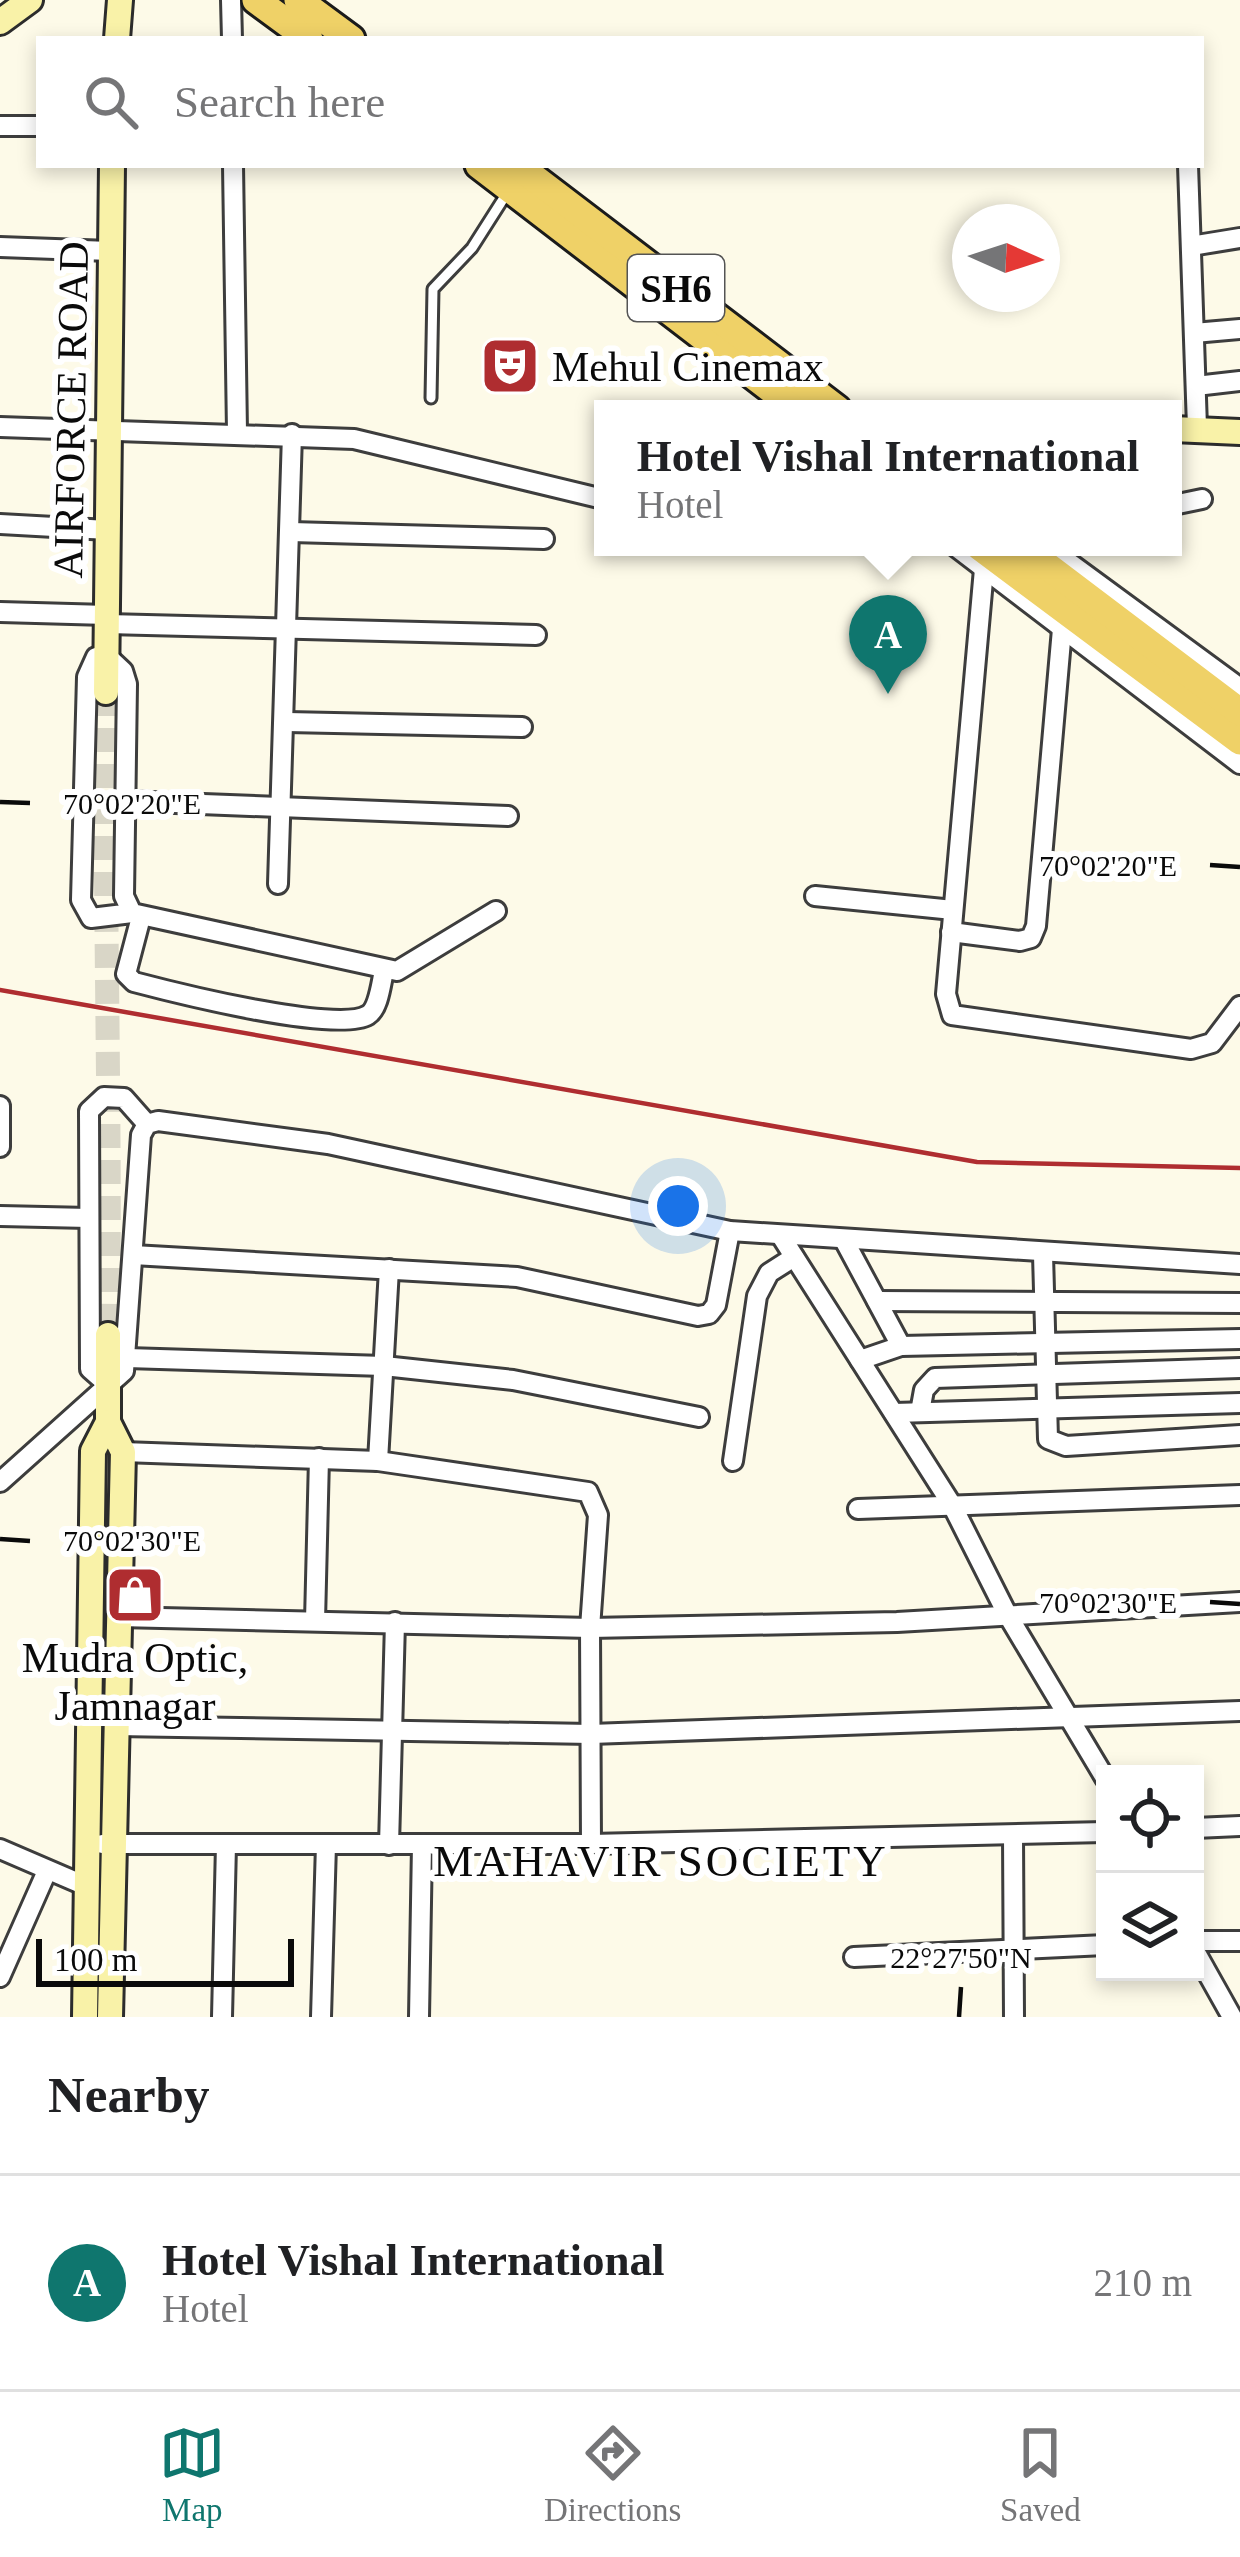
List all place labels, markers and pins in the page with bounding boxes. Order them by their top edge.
theatre icon: Mehul Cinemax [479,335,541,397]
place label: Mehul Cinemax [552,344,824,390]
pin: A [849,595,927,694]
shop icon: Mudra Optic, Jamnagar [104,1564,166,1626]
place label: Mudra Optic, Jamnagar [22,1635,248,1729]

